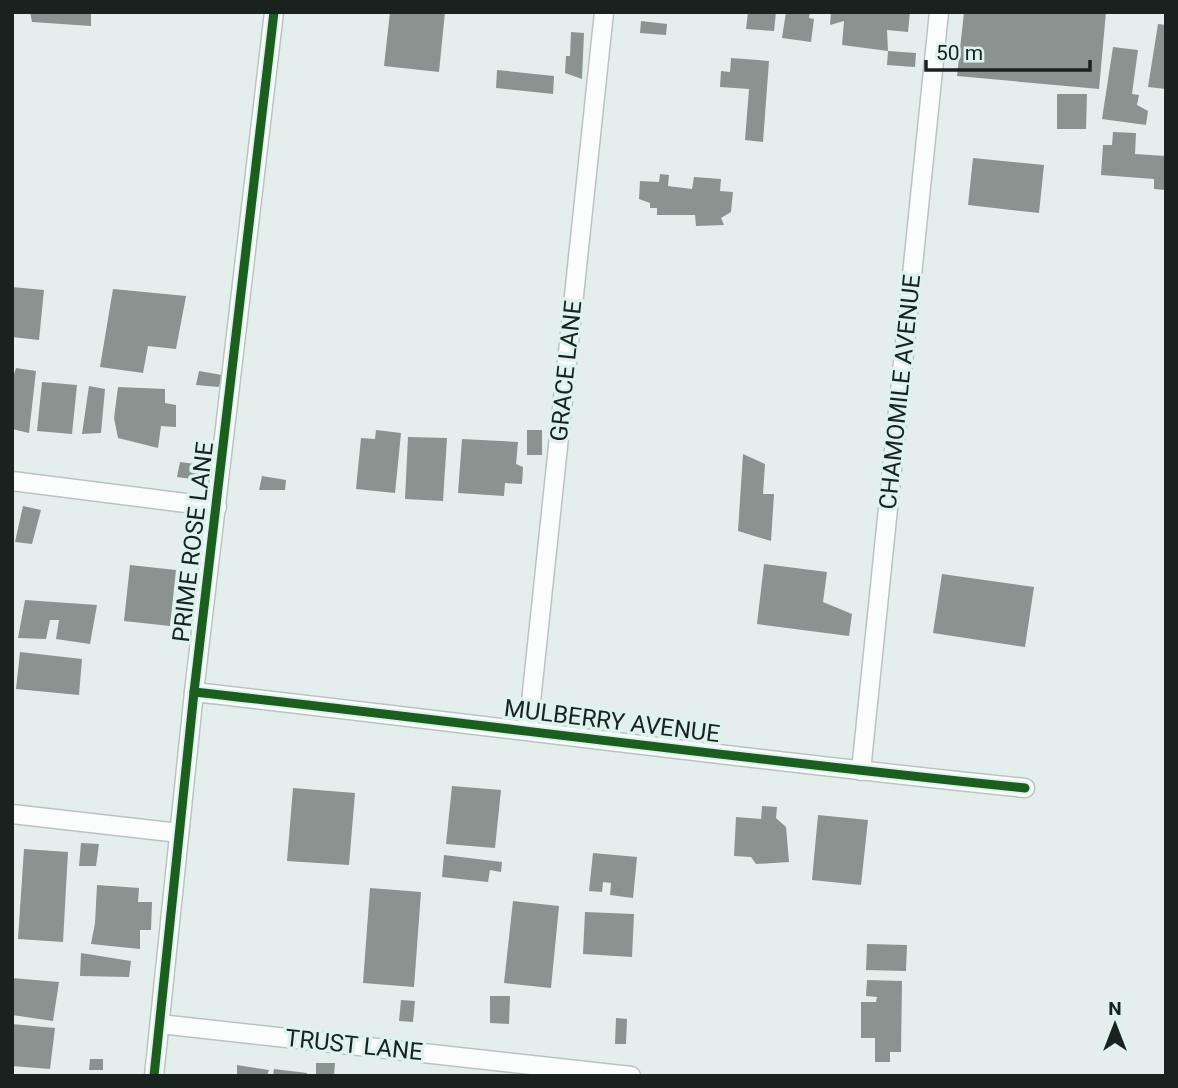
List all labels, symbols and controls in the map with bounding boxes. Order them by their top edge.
scale bar [926,28,1090,72]
text: 50 m [936,41,983,65]
street label: CHAMOMILE AVENUE [874,273,926,511]
street label: GRACE LANE [545,299,587,443]
street label: PRIME ROSE LANE [167,440,219,644]
street label: MULBERRY AVENUE [502,694,722,748]
north arrow [1080,990,1150,1060]
text: N [1108,997,1122,1020]
street label: TRUST LANE [284,1024,424,1066]

